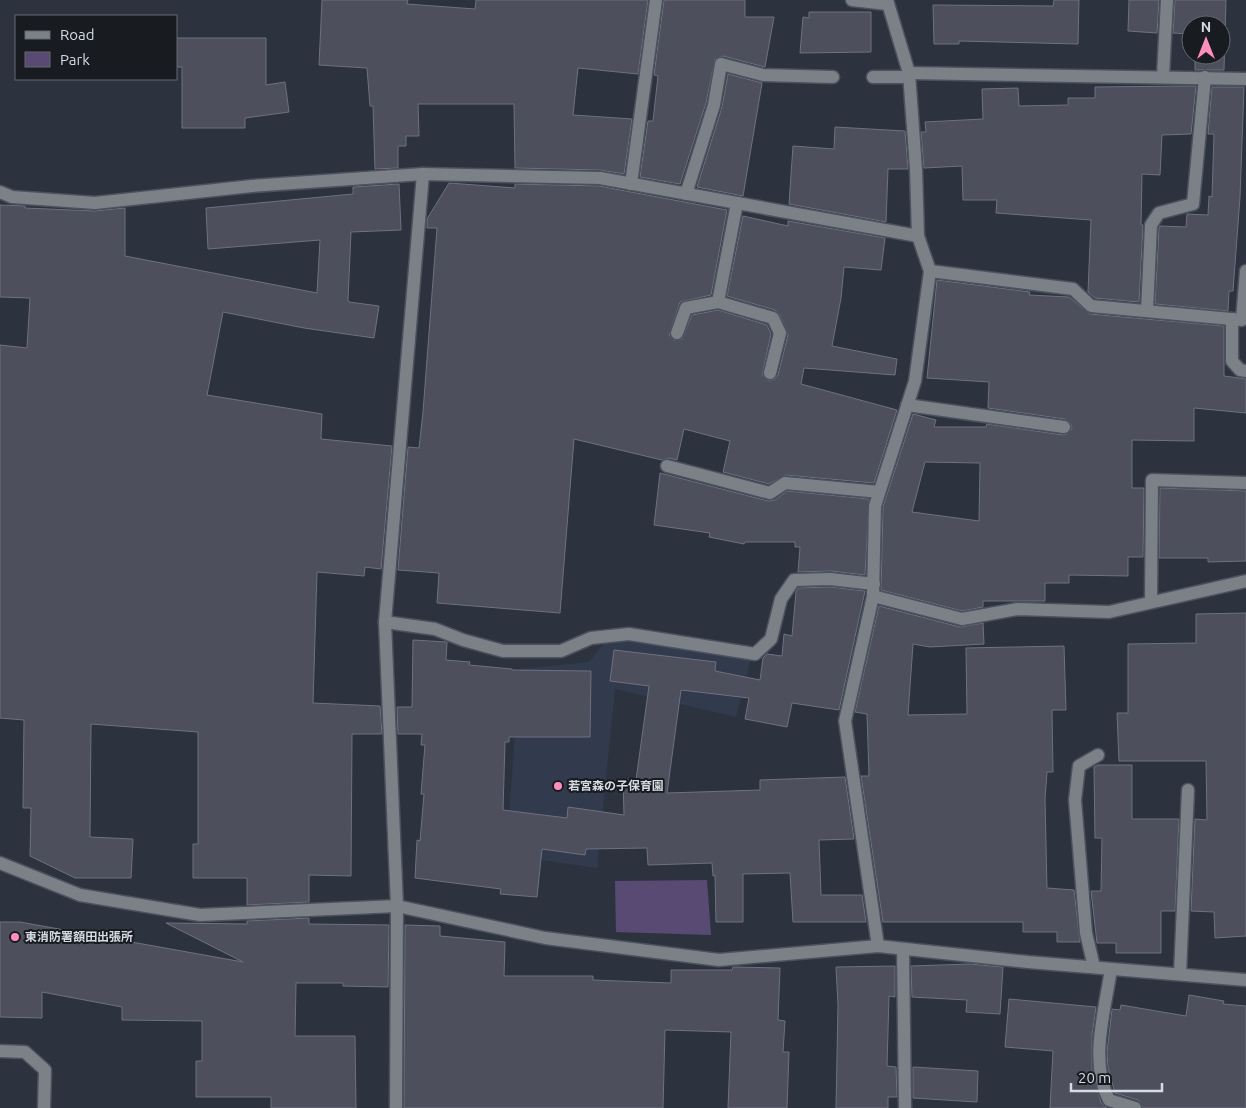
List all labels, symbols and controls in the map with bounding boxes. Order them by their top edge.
legend [15,15,178,80]
north arrow [1181,15,1231,65]
text: N [1201,19,1211,35]
text: Road [60,26,95,43]
text: Park [60,51,90,68]
place label: 若宮森の子保育園 [568,779,664,792]
marker: 若宮森の子保育園 [552,780,564,792]
place label: 東消防署額田出張所 [25,930,133,943]
marker: 東消防署額田出張所 [9,931,21,943]
scale bar [1071,1060,1162,1092]
text: 20 m [1078,1069,1111,1086]

